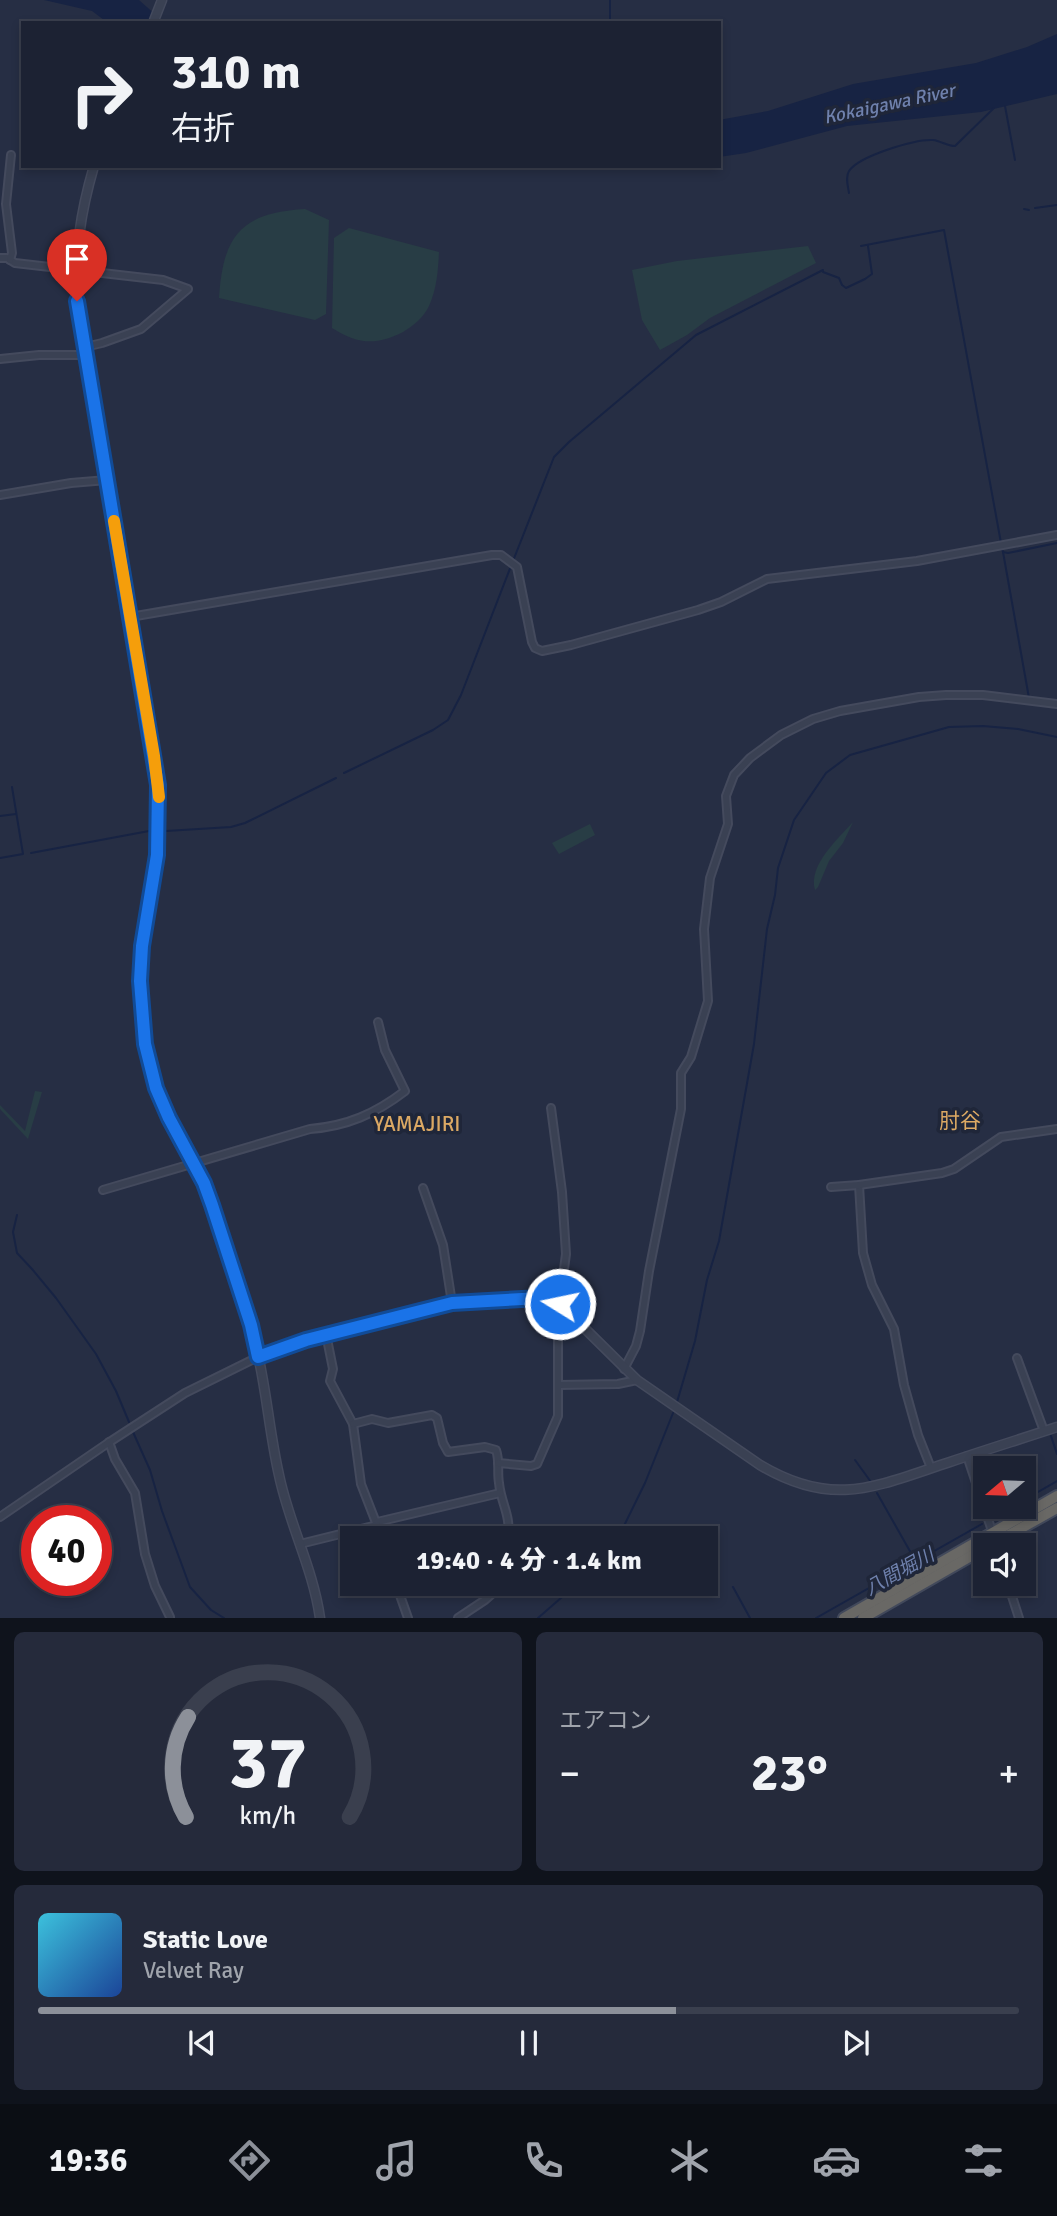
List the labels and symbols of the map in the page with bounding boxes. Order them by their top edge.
water label: Kokaigawa River [822,78,960,130]
pin [47,229,107,301]
district label: 肘谷 [939,1108,981,1134]
district label: YAMAJIRI [374,1111,460,1137]
position arrow [523,1267,597,1341]
north arrow [973,1456,1036,1519]
speed limit sign: 40 [21,1505,112,1596]
water label: 八間堀川 [860,1542,940,1601]

